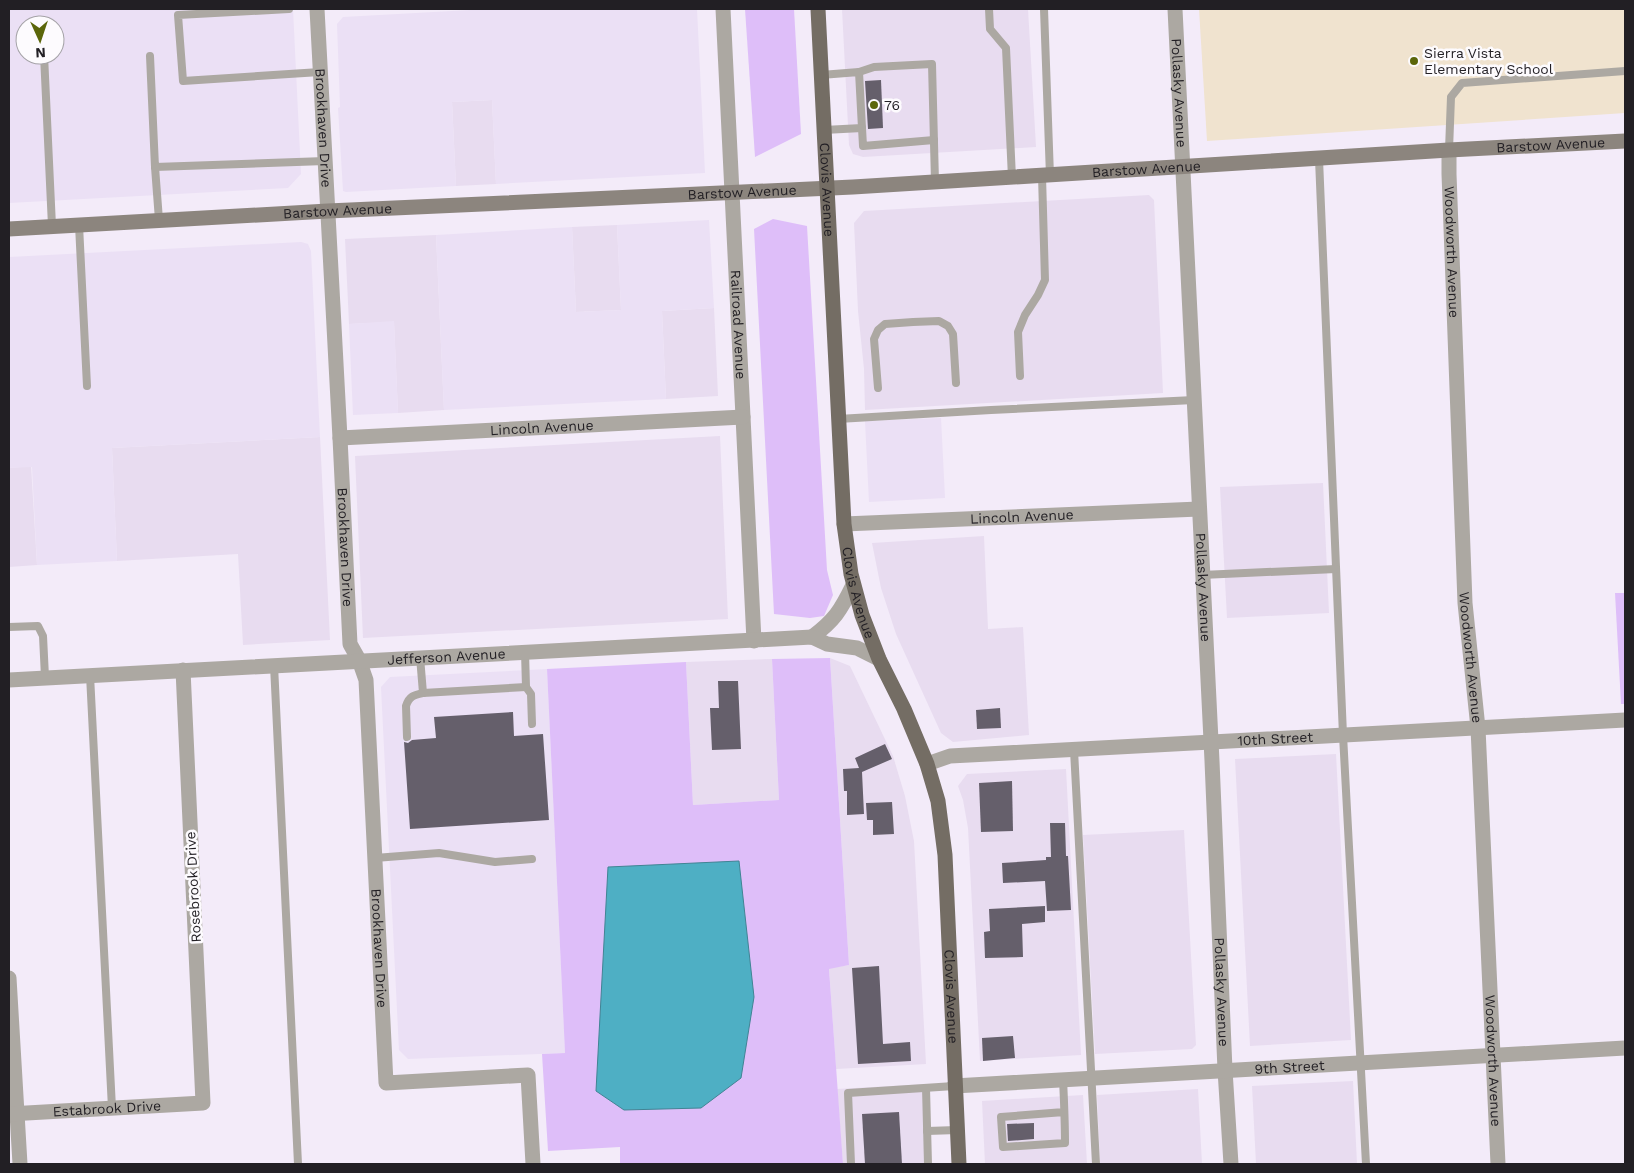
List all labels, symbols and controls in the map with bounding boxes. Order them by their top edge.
north arrow [15,15,65,65]
street label: Pollasky Avenue [1168,38,1190,148]
text: N [35,45,46,61]
place label: Sierra Vista Elementary School [1424,45,1554,77]
marker: Sierra Vista Elementary School [1408,55,1420,67]
street label: Brookhaven Drive [312,68,335,188]
place label: 76 [884,97,900,113]
marker: 76 [868,99,880,111]
street label: Barstow Avenue [1496,134,1606,156]
street label: Clovis Avenue [817,142,837,237]
street label: Barstow Avenue [1091,157,1201,180]
street label: Barstow Avenue [687,182,797,203]
street label: Woodworth Avenue [1441,186,1462,318]
street label: Barstow Avenue [283,200,392,222]
street label: Railroad Avenue [728,269,749,380]
street label: Lincoln Avenue [490,417,594,438]
street label: Brookhaven Drive [334,487,356,607]
street label: Lincoln Avenue [970,506,1074,527]
street label: Pollasky Avenue [1193,532,1214,642]
street label: Clovis Avenue [839,546,878,641]
street label: Woodworth Avenue [1457,591,1485,724]
street label: Jefferson Avenue [387,645,506,668]
street label: 10th Street [1237,729,1314,749]
street label: Rosebrook Drive [182,831,204,943]
street label: Brookhaven Drive [368,888,390,1008]
street label: Pollasky Avenue [1211,937,1232,1047]
street label: Clovis Avenue [941,949,962,1044]
street label: Woodworth Avenue [1482,994,1504,1127]
street label: 9th Street [1254,1057,1325,1077]
street label: Estabrook Drive [52,1097,161,1120]

